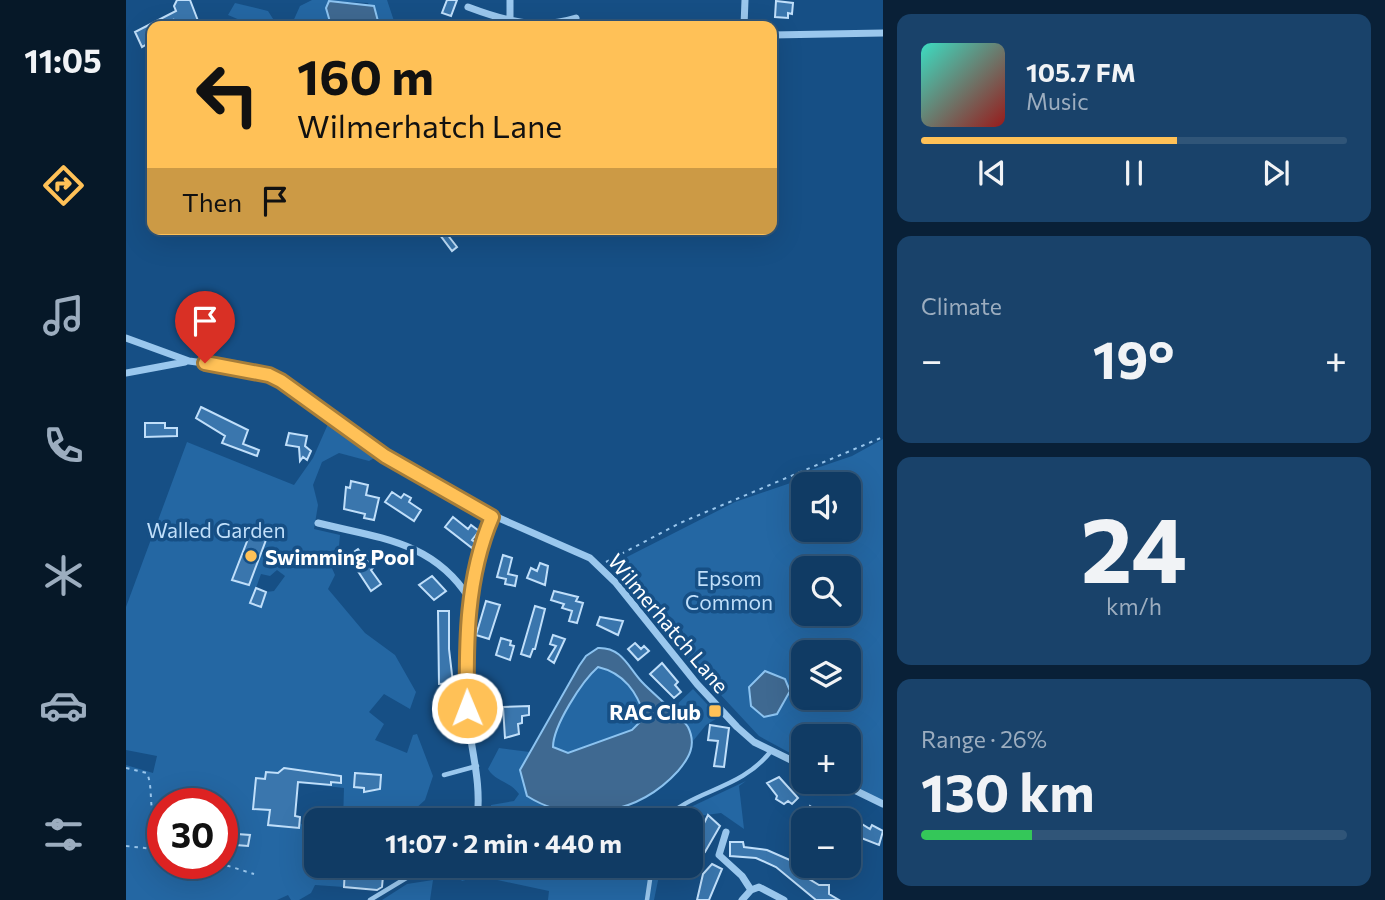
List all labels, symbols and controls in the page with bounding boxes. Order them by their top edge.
text: 11:05 [24,40,102,80]
text: 160 m [297,45,434,105]
icon: left [182,49,273,140]
text: 105.7 FM [1026,56,1136,87]
text: Music [1026,87,1089,115]
text: Wilmerhatch Lane [297,105,562,145]
icon: previous [973,154,1011,192]
icon: pause [1115,154,1153,192]
icon: next [1257,154,1295,192]
icon: directions [39,161,88,210]
icon: arrive [256,182,294,220]
text: Then [182,186,242,217]
icon: music [39,291,88,340]
pin [175,291,235,363]
text: Climate [921,292,1002,320]
icon: arrive [186,302,224,340]
text: 19° [1093,326,1174,390]
text: − [921,335,943,382]
text: + [1325,335,1347,382]
icon: phone [39,421,88,470]
map controls [791,472,861,878]
button: sound [791,472,861,542]
text: 24 [1081,490,1187,602]
park label: Walled Garden [147,517,285,542]
place label: Swimming Pool [265,544,415,569]
marker: Swimming Pool [243,548,259,564]
street label: Wilmerhatch Lane [604,548,734,698]
icon: climate [39,551,88,600]
button: search [791,556,861,626]
park label: Epsom Common [685,565,773,614]
text: km/h [1106,592,1162,620]
button: layers [791,640,861,710]
position arrow [430,671,504,745]
icon: car [39,681,88,730]
place label: RAC Club [609,699,701,724]
marker: RAC Club [707,703,723,719]
button: + [791,724,861,794]
text: Range · 26% [921,725,1047,753]
text: 130 km [921,759,1095,823]
speed limit sign: 30 [147,788,238,879]
button: − [791,808,861,878]
icon: filters [39,810,88,859]
text: 11:07 · 2 min · 440 m [385,827,622,858]

